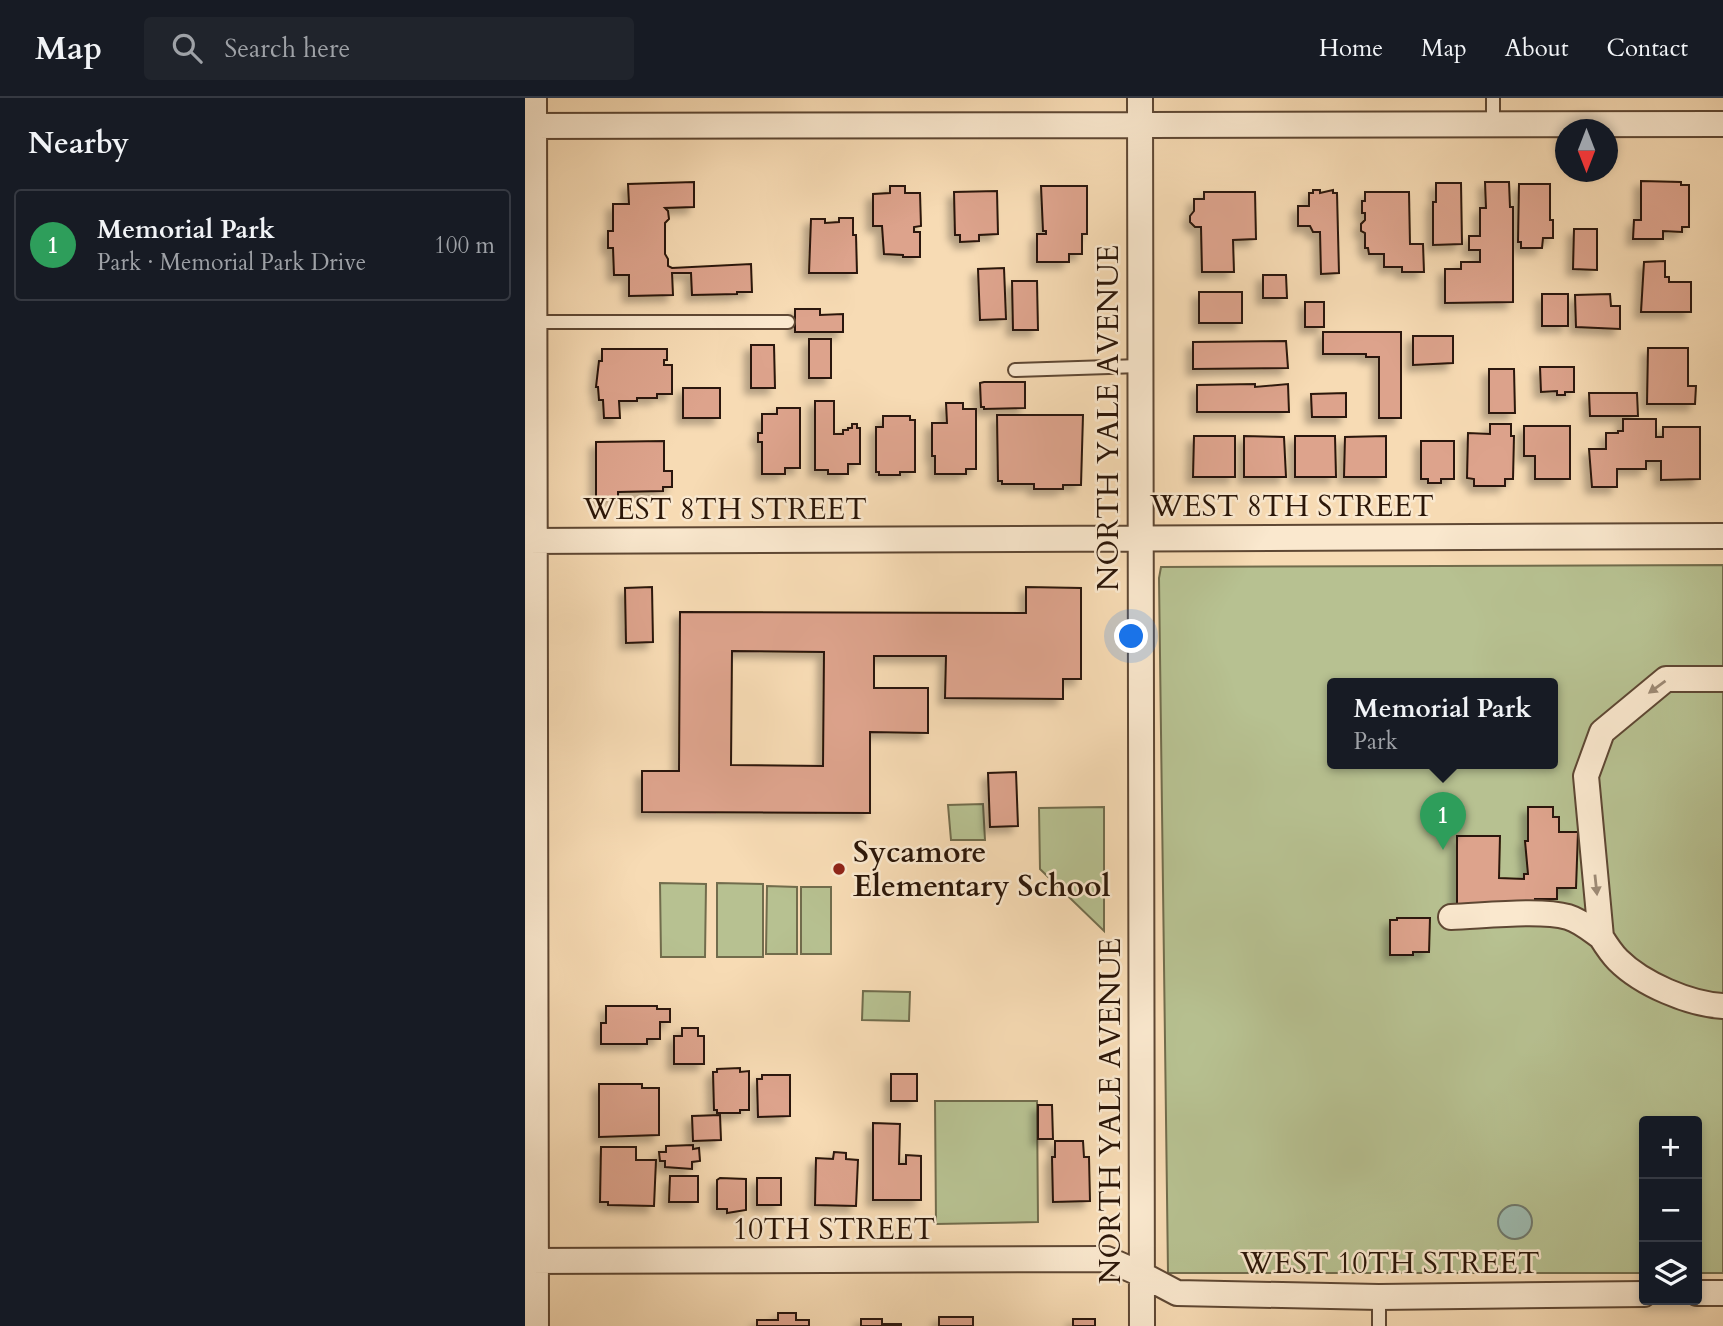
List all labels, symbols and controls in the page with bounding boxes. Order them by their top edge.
search box [144,17,634,80]
text: Map [35,26,102,71]
icon: search [168,29,206,67]
text: Search here [224,31,350,66]
text: Home [1319,32,1383,65]
text: Map [1421,32,1467,65]
text: About [1505,32,1569,65]
text: Contact [1607,32,1688,65]
north arrow [1555,119,1618,182]
text: Nearby [28,123,129,164]
text: Memorial Park [97,212,275,247]
text: 1 [47,230,59,261]
text: 100 m [434,230,495,261]
street label: NORTH YALE AVENUE [1088,245,1129,591]
text: Park · Memorial Park Drive [97,247,366,278]
street label: WEST 8TH STREET [1149,486,1434,527]
street label: WEST 8TH STREET [582,489,867,530]
your location [1114,619,1148,653]
popup [1327,678,1558,769]
one-way arrow [1648,679,1666,693]
text: Memorial Park [1354,691,1531,726]
text: Park [1354,726,1398,757]
pin: 1 [1420,792,1466,850]
place label: Sycamore Elementary School [853,832,1111,907]
marker: Sycamore Elementary School [831,861,847,877]
one-way arrow [1591,874,1602,896]
street label: NORTH YALE AVENUE [1090,938,1131,1284]
map controls [1639,1116,1702,1305]
button: + [1639,1116,1702,1179]
button: − [1639,1179,1702,1242]
street label: 10TH STREET [733,1209,935,1250]
button: layers [1639,1242,1702,1305]
street label: WEST 10TH STREET [1239,1243,1540,1284]

